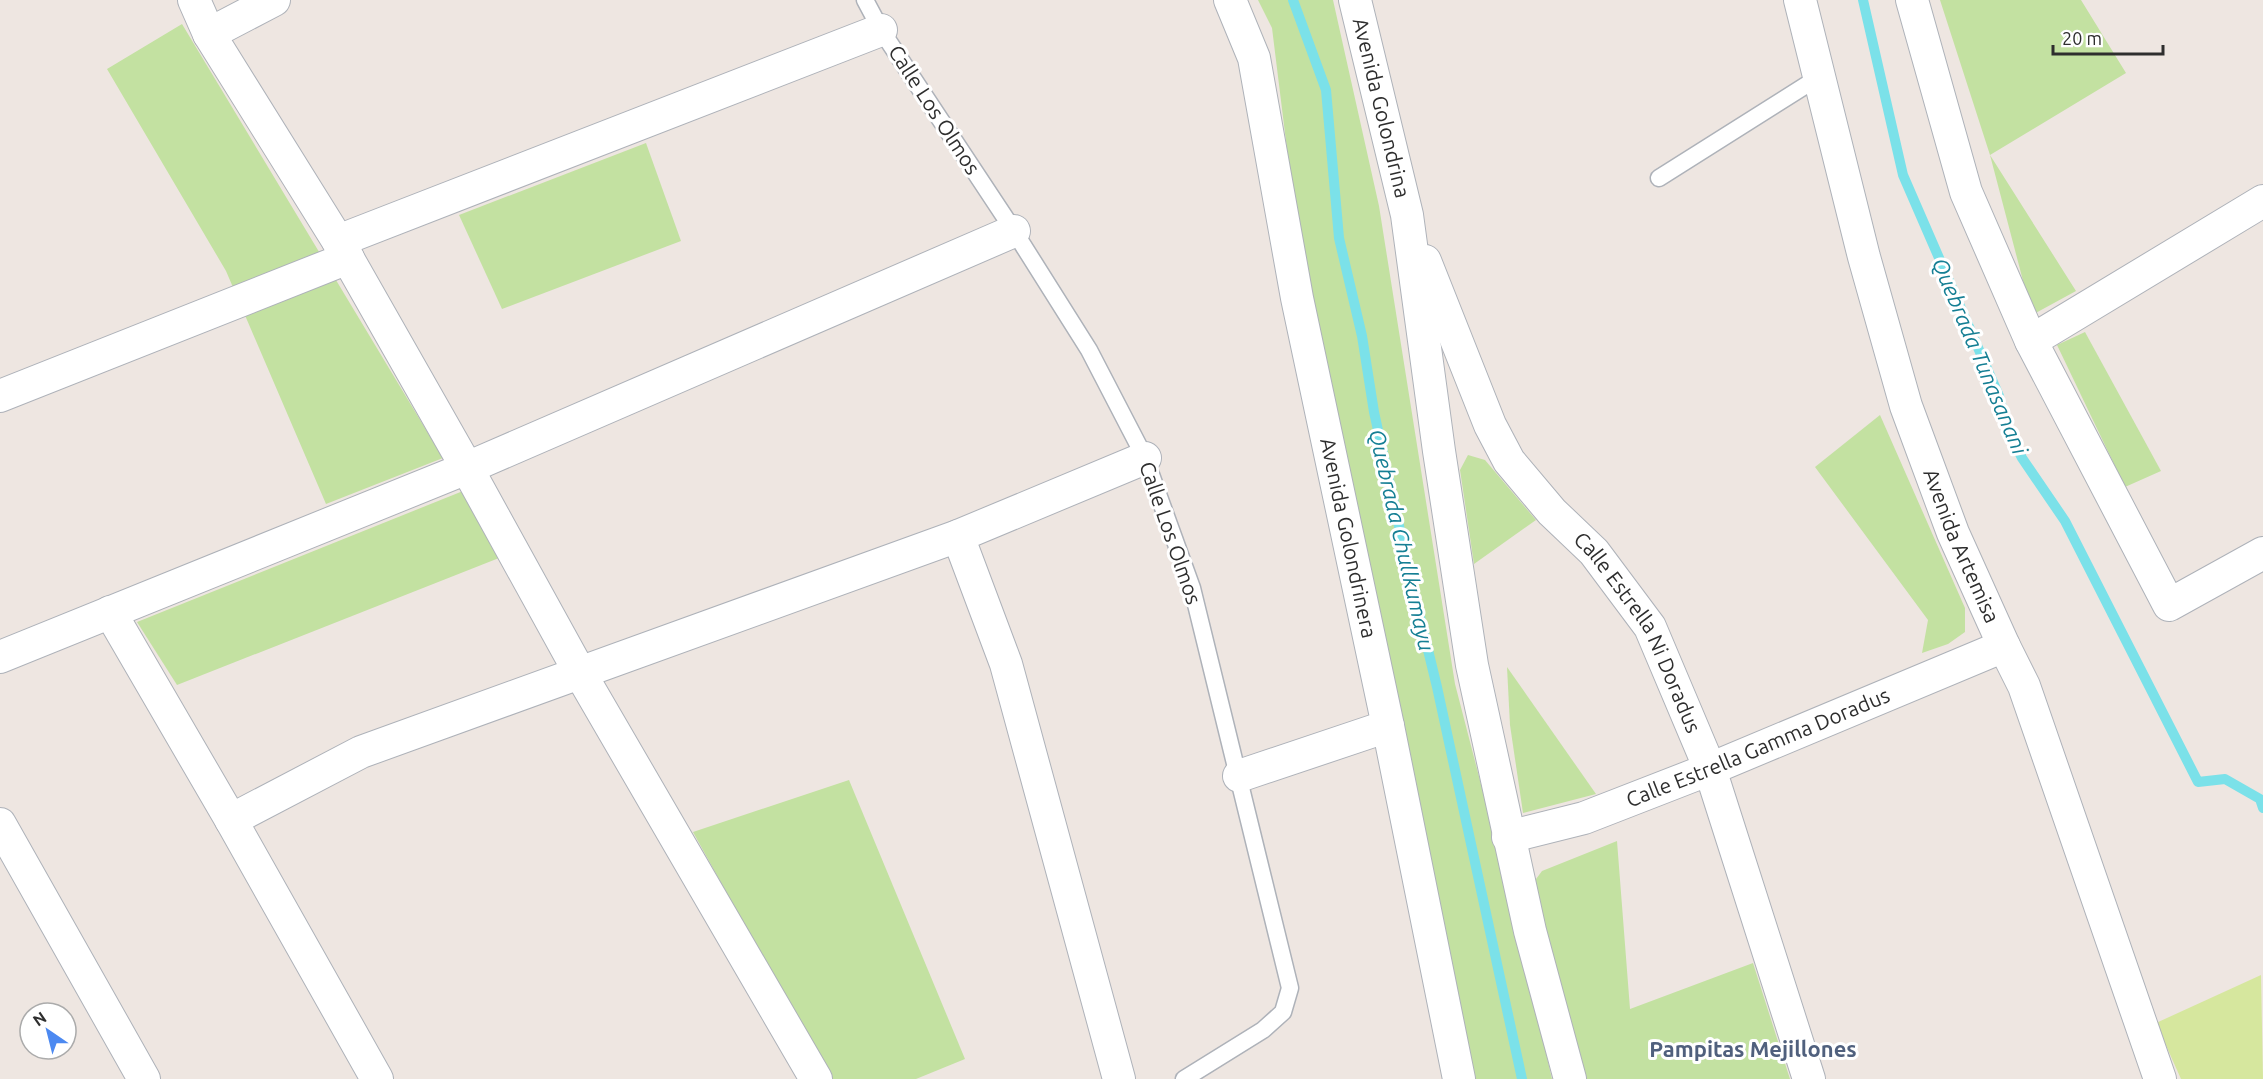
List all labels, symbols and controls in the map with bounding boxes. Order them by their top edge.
street label: Avenida Golondrina [1349,15,1415,200]
scale bar [2053,18,2162,56]
text: 20 m [2062,28,2102,48]
street label: Calle Los Olmos [884,40,986,179]
water label: Quebrada Tunasanani [1928,254,2034,459]
water label: Quebrada Chullkumayu [1365,427,1440,653]
street label: Avenida Golondrinera [1316,436,1382,640]
street label: Calle Los Olmos [1135,458,1207,607]
street label: Avenida Artemisa [1919,465,2005,626]
street label: Calle Estrella Ni Doradus [1570,527,1706,736]
street label: Calle Estrella Gamma Doradus [1623,682,1893,811]
north arrow [18,1001,78,1061]
text: N [29,1008,49,1030]
district label: Pampitas Mejillones [1649,1036,1857,1061]

